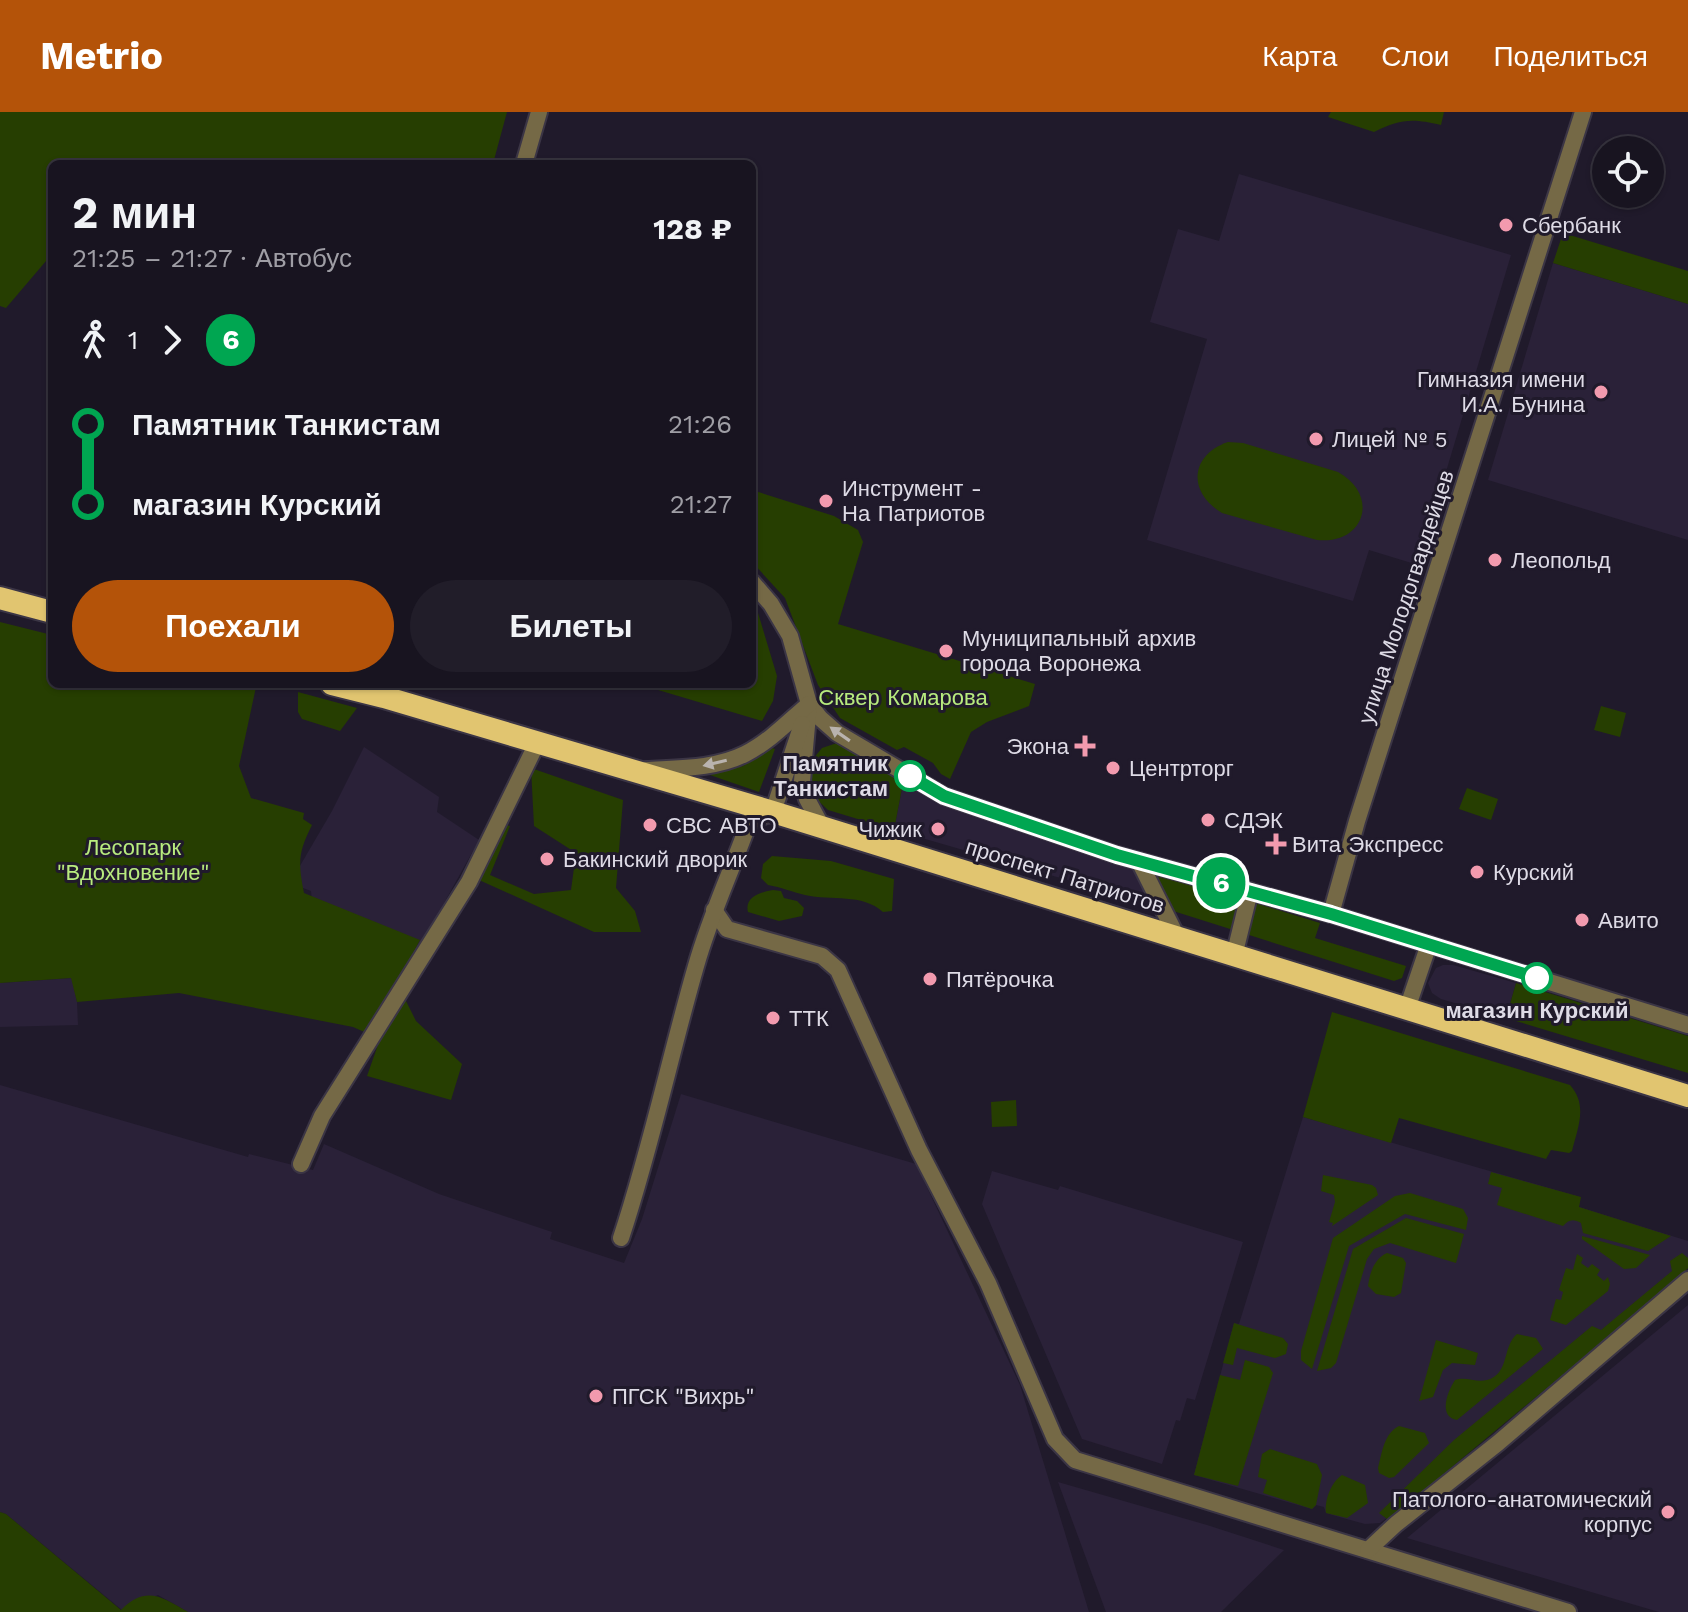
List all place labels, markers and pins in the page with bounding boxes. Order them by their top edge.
place label: Сбербанк [1522,213,1621,238]
marker: Сбербанк [1497,216,1515,234]
place label: Гимназия имени И.А. Бунина [1417,367,1586,417]
marker: Гимназия имени И.А. Бунина [1592,383,1610,401]
place label: Лицей № 5 [1332,427,1447,452]
marker: Лицей № 5 [1307,430,1325,448]
place label: Инструмент - На Патриотов [842,476,985,526]
marker: Инструмент - На Патриотов [817,492,835,510]
place label: Леопольд [1511,548,1611,573]
marker: Леопольд [1486,551,1504,569]
place label: Муниципальный архив города Воронежа [962,626,1196,676]
marker: Муниципальный архив города Воронежа [937,642,955,660]
place label: Экона [1007,734,1070,759]
marker: Экона [1076,737,1094,755]
place label: Памятник Танкистам [774,751,889,801]
place label: Центрторг [1129,756,1234,781]
marker: Центрторг [1104,759,1122,777]
marker: Памятник Танкистам [895,761,925,791]
place label: СДЭК [1224,808,1283,833]
marker: СДЭК [1199,811,1217,829]
place label: СВС АВТО [666,813,777,838]
marker: СВС АВТО [641,816,659,834]
place label: Чижик [858,817,922,842]
marker: Чижик [929,820,947,838]
place label: Вита Экспресс [1292,832,1444,857]
marker: Вита Экспресс [1267,835,1285,853]
place label: Бакинский дворик [563,847,747,872]
marker: Бакинский дворик [538,850,556,868]
place label: Курский [1493,860,1574,885]
marker: Курский [1468,863,1486,881]
place label: Авито [1598,908,1659,933]
marker: Авито [1573,911,1591,929]
marker: магазин Курский [1522,963,1552,993]
place label: Пятёрочка [946,967,1055,992]
marker: Пятёрочка [921,970,939,988]
place label: магазин Курский [1445,998,1629,1023]
place label: ТТК [789,1006,829,1031]
marker: ТТК [764,1009,782,1027]
place label: ПГСК "Вихрь" [612,1384,754,1409]
marker: ПГСК "Вихрь" [587,1387,605,1405]
place label: Патолого-анатомический корпус [1392,1487,1652,1537]
marker: Патолого-анатомический корпус [1659,1503,1677,1521]

